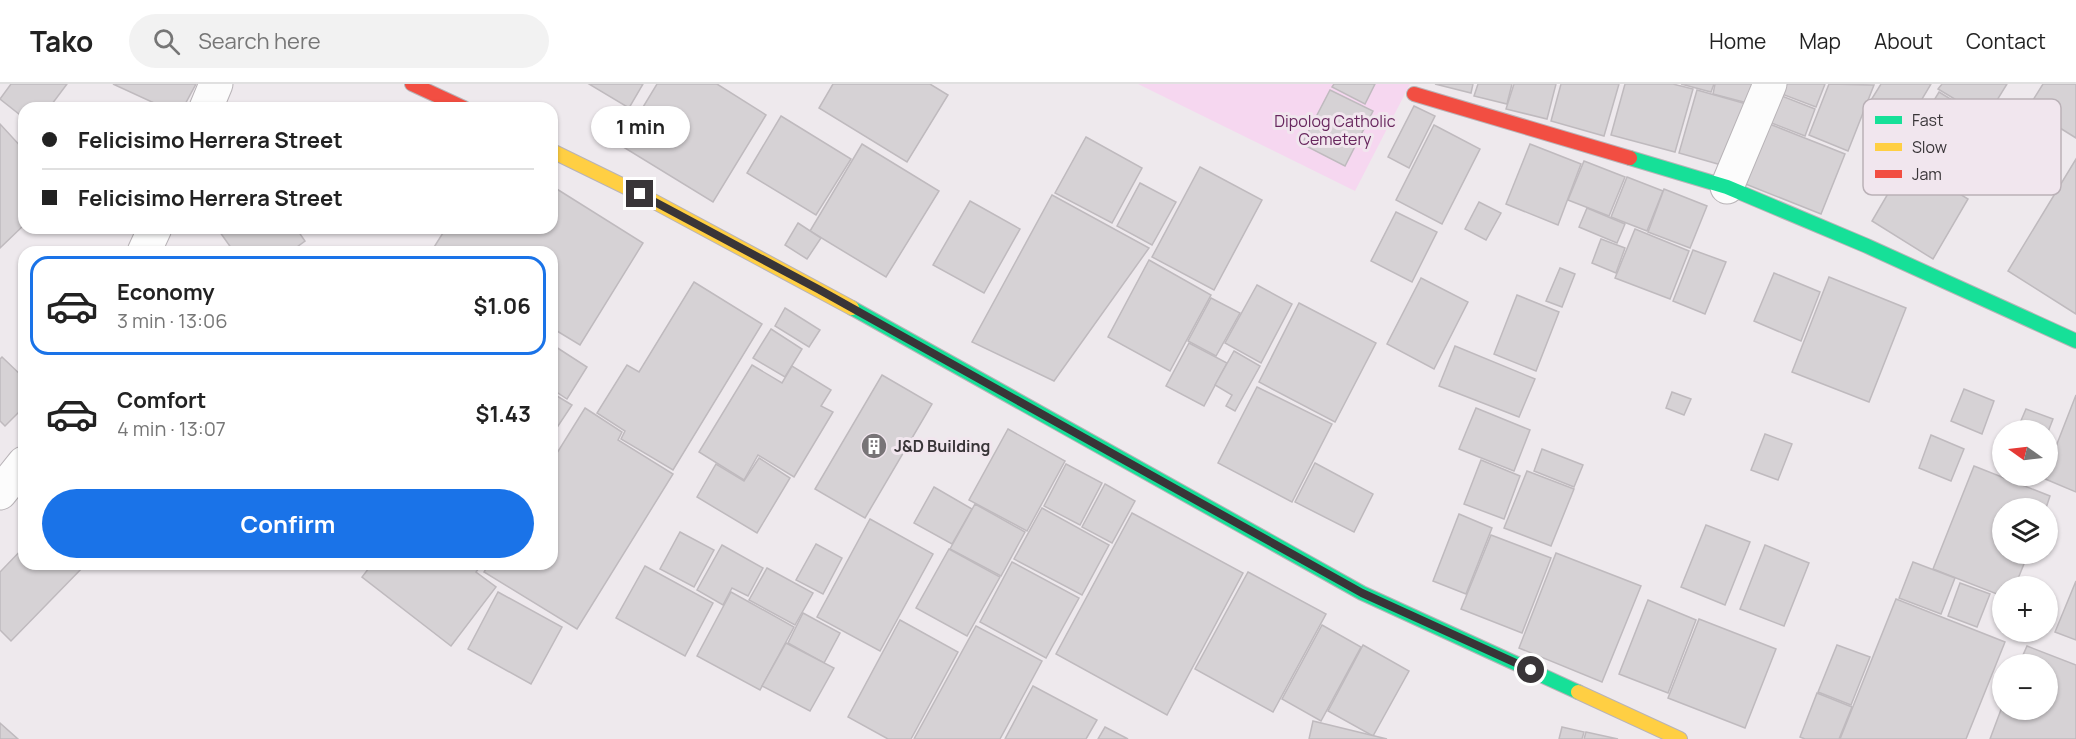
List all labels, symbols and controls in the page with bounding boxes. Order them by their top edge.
search box [129,14,549,68]
text: Tako [30,22,93,60]
icon: search [150,25,183,58]
text: Search here [198,26,321,56]
text: Home [1709,27,1766,55]
text: Map [1799,27,1841,55]
text: About [1874,27,1933,55]
text: Contact [1966,27,2046,55]
legend [1863,99,2061,195]
callout: 1 min [590,107,690,149]
text: Fast [1912,109,1943,131]
park label: Dipolog Catholic Cemetery [1274,110,1396,150]
text: 1 min [616,113,665,140]
text: Felicisimo Herrera Street [78,125,343,155]
text: Slow [1912,136,1947,158]
text: Jam [1912,163,1942,185]
route end [626,180,653,207]
text: Felicisimo Herrera Street [78,183,343,213]
text: Economy [117,277,215,307]
icon: car [45,279,99,333]
text: $1.06 [474,291,531,321]
text: 3 min · 13:06 [117,307,228,334]
text: Comfort [117,385,206,415]
icon: car [45,387,99,441]
text: $1.43 [476,399,531,429]
text: 4 min · 13:07 [117,415,226,442]
north arrow [1992,420,2058,486]
map controls [1992,420,2058,720]
building icon: J&D Building [859,431,889,461]
place label: J&D Building [894,435,990,457]
button: Confirm [42,489,534,558]
button: layers [1992,498,2058,564]
button: + [1992,576,2058,642]
button: − [1992,654,2058,720]
route start [1517,656,1544,683]

